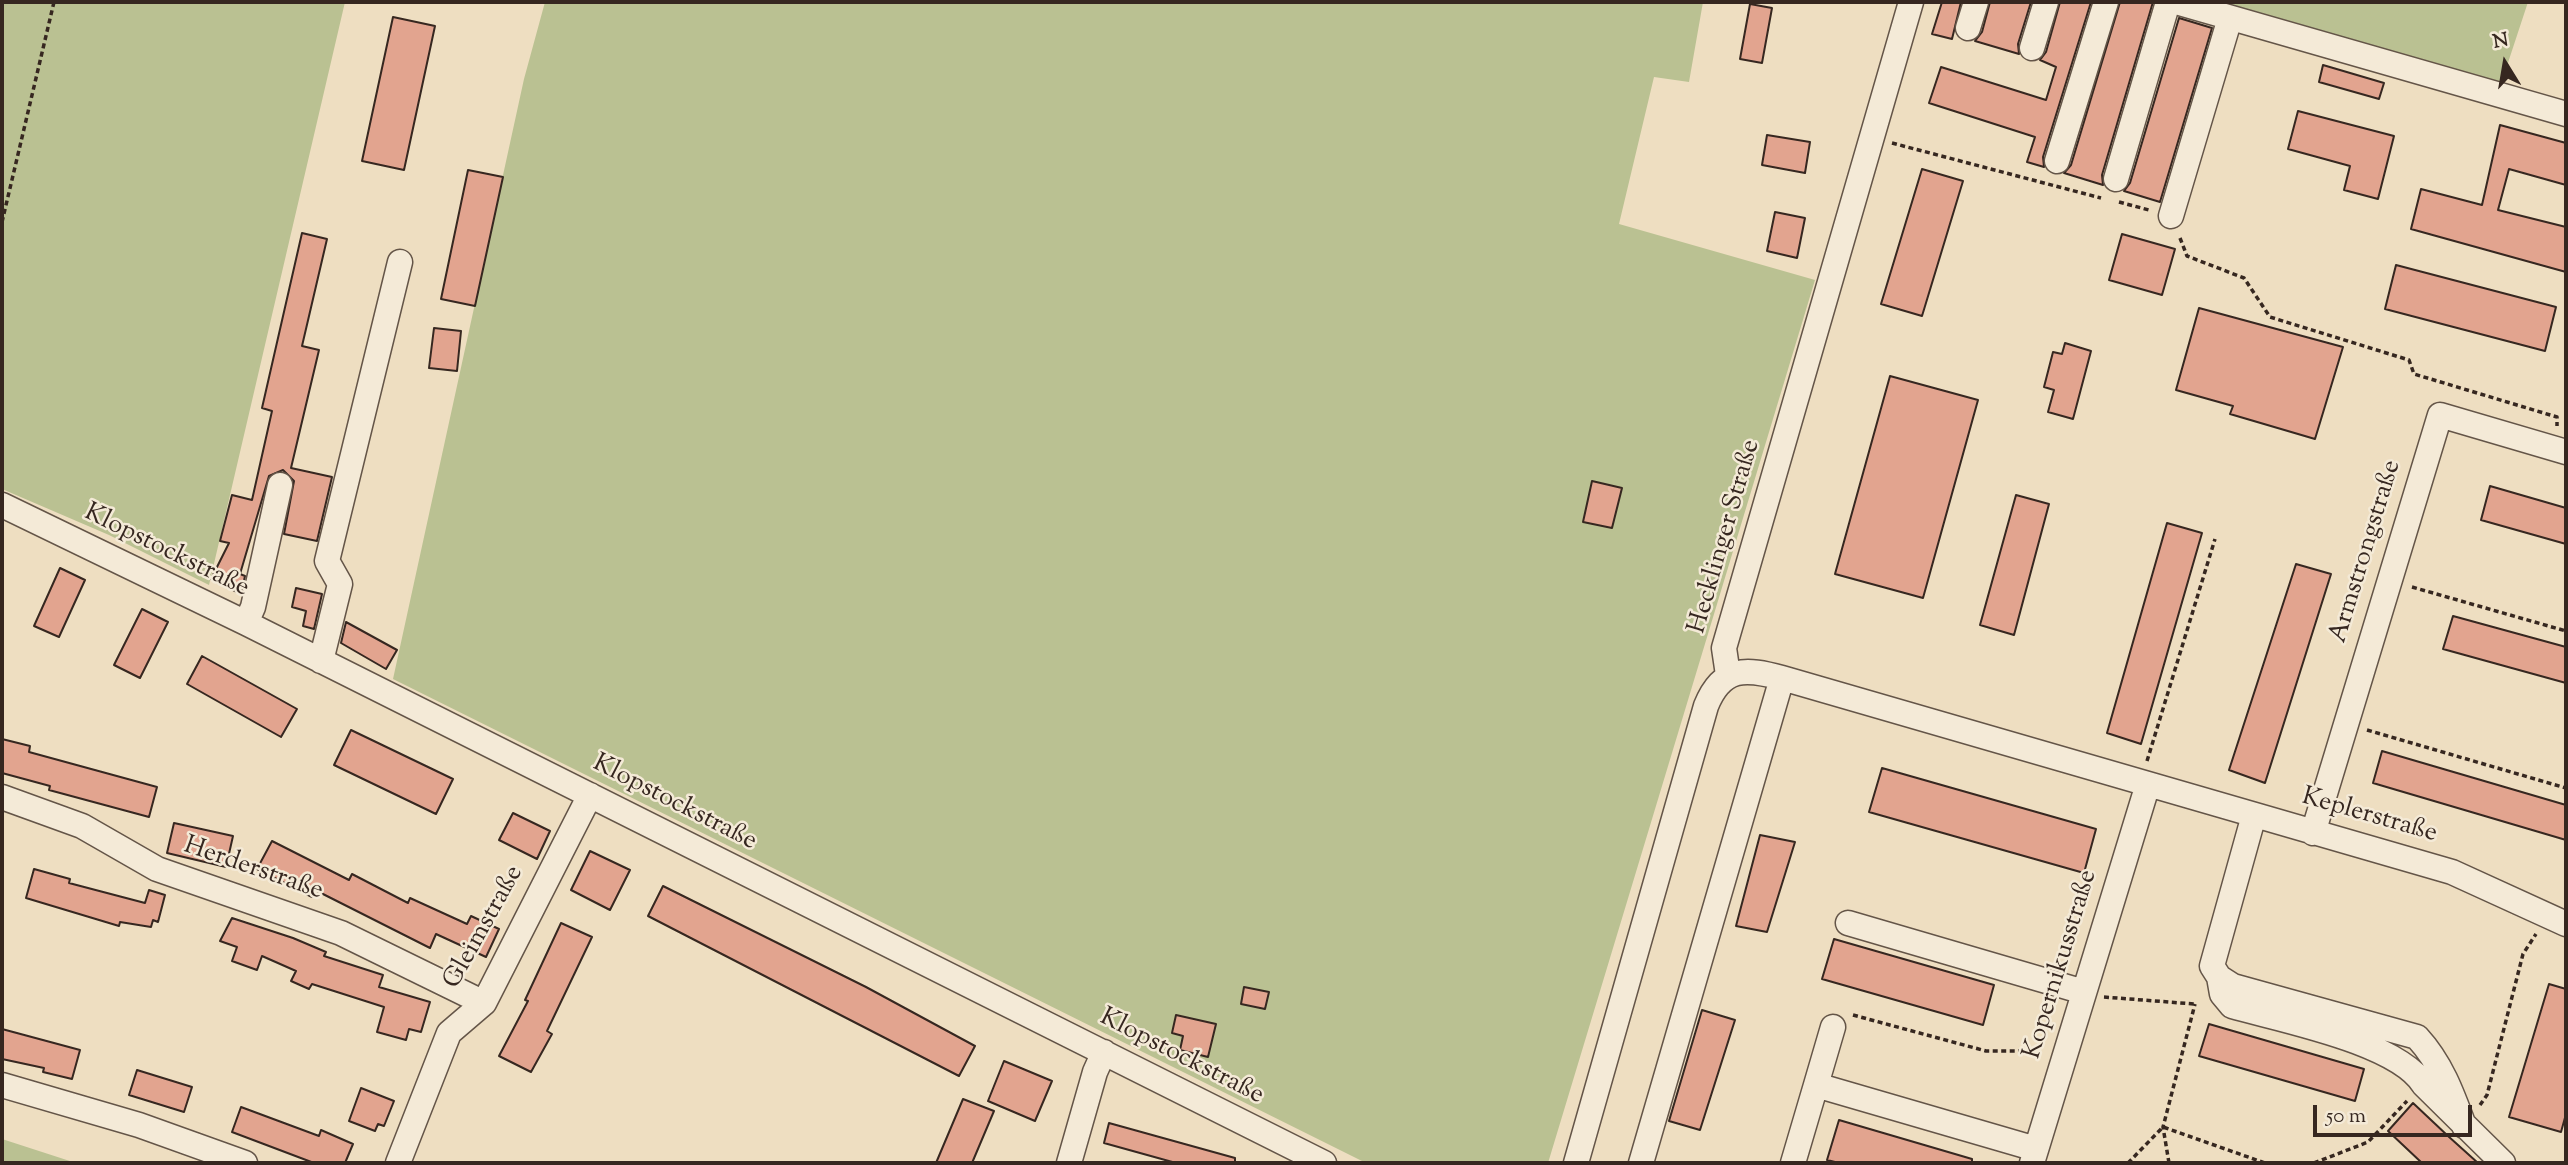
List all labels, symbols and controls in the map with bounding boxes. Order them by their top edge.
text: N [2491,27,2511,57]
north arrow [2470,28,2540,98]
street label: Hecklinger Straße [1683,437,1769,637]
street label: Armstrongstraße [2324,457,2410,647]
street label: Klopstockstraße [78,499,254,605]
street label: Klopstockstraße [587,749,761,859]
street label: Keplerstraße [2298,783,2440,851]
street label: Herderstraße [179,832,327,908]
street label: Gleimstraße [438,861,532,995]
street label: Kopernikusstraße [2018,867,2106,1063]
street label: Klopstockstraße [1094,1003,1268,1113]
scale bar [2316,1092,2475,1136]
text: 50 m [2326,1102,2366,1132]

